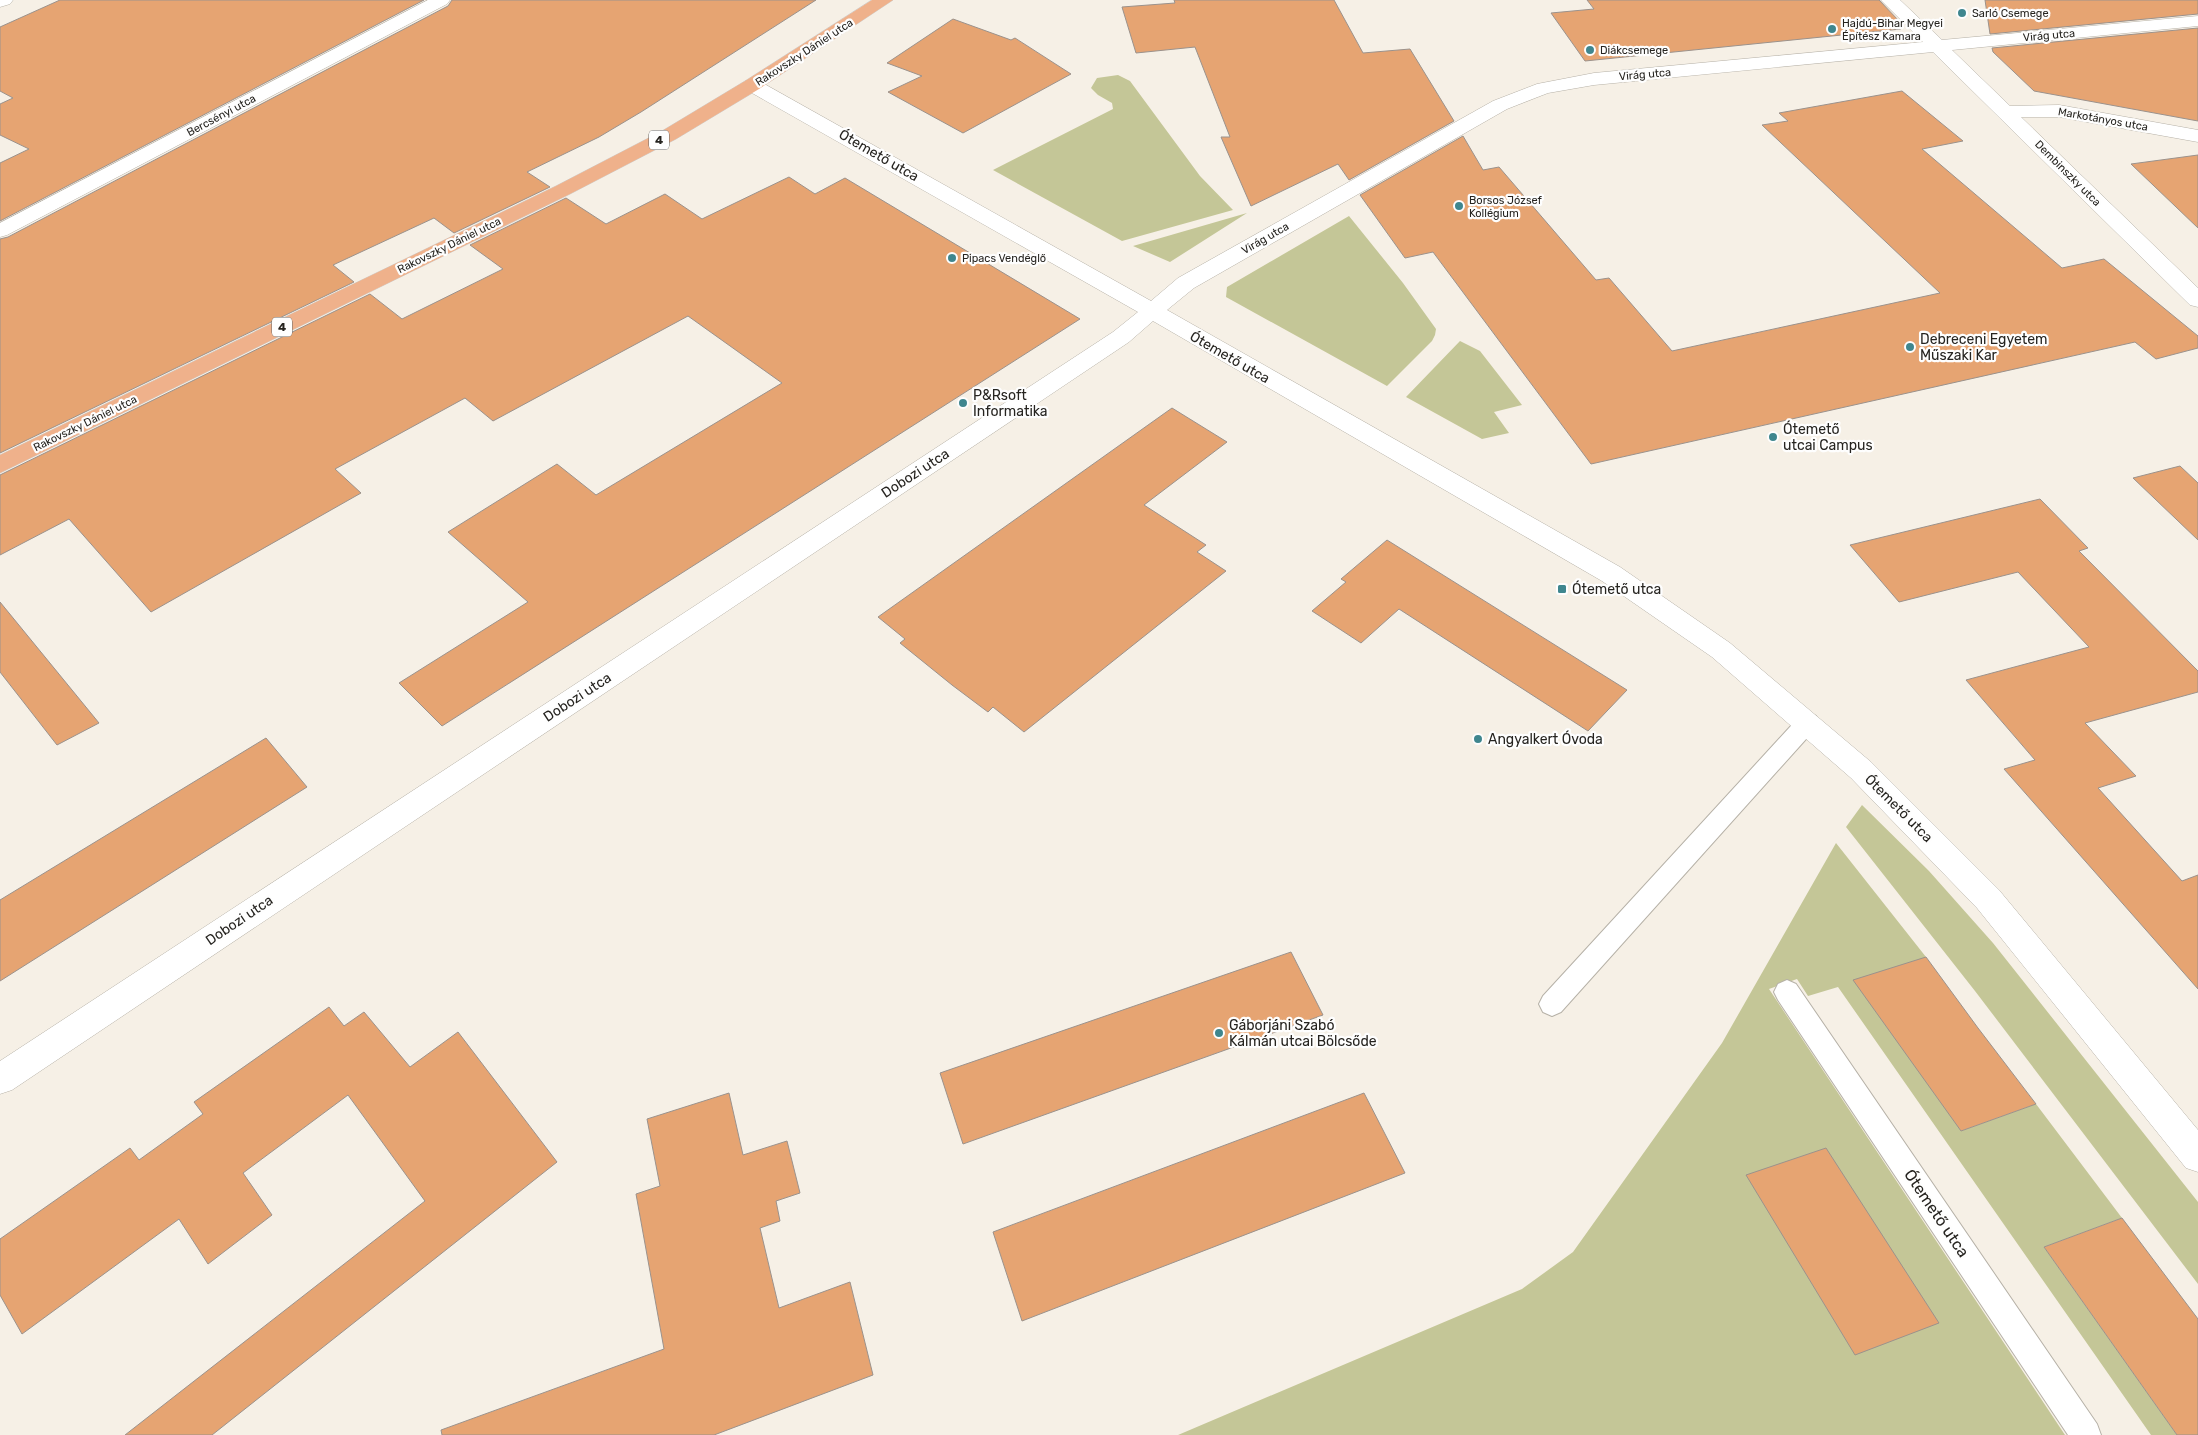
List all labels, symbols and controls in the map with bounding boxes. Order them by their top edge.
marker: Sarló Csemege [1956,7,1968,19]
place label: Sarló Csemege [1972,7,2049,20]
street label: Rakovszky Dániel utca [753,16,855,89]
place label: Hajdú-Bihar Megyei Építész Kamara [1842,17,1943,43]
marker: Hajdú-Bihar Megyei Építész Kamara [1826,23,1838,35]
street label: Virág utca [2022,27,2076,44]
marker: Diákcsemege [1584,44,1596,56]
place label: Diákcsemege [1600,44,1668,57]
street label: Virág utca [1618,66,1672,83]
street label: Bercsényi utca [184,92,258,139]
street label: Markotányos utca [2057,105,2149,134]
street label: Ótemető utca [836,125,922,185]
road number: 4 [649,130,669,150]
street label: Dembinszky utca [2032,138,2103,209]
place label: Borsos József Kollégium [1469,194,1543,220]
marker: Borsos József Kollégium [1453,200,1465,212]
street label: Rakovszky Dániel utca [395,215,503,276]
street label: Virág utca [1239,220,1291,257]
marker: Pipacs Vendéglő [946,252,958,264]
place label: Pipacs Vendéglő [962,252,1046,265]
road number: 4 [272,318,292,337]
street label: Ótemető utca [1187,327,1273,387]
place label: Debreceni Egyetem Műszaki Kar [1920,331,2048,364]
marker: Debreceni Egyetem Műszaki Kar [1904,341,1916,353]
place label: P&Rsoft Informatika [973,387,1048,420]
street label: Rakovszky Dániel utca [31,393,139,454]
marker: P&Rsoft Informatika [957,397,969,409]
place label: Ótemető utcai Campus [1783,420,1873,454]
marker: Ótemető utcai Campus [1767,431,1779,443]
street label: Dobozi utca [878,445,952,502]
place label: Ótemető utca [1572,580,1661,598]
marker: Ótemető utca [1556,583,1568,595]
street label: Dobozi utca [540,669,614,726]
place label: Angyalkert Óvoda [1488,730,1603,748]
marker: Angyalkert Óvoda [1472,733,1484,745]
street label: Ótemető utca [1861,770,1937,846]
street label: Dobozi utca [202,892,276,949]
place label: Gáborjáni Szabó Kálmán utcai Bölcsőde [1229,1017,1377,1050]
marker: Gáborjáni Szabó Kálmán utcai Bölcsőde [1213,1027,1225,1039]
street label: Ótemető utca [1900,1165,1974,1261]

